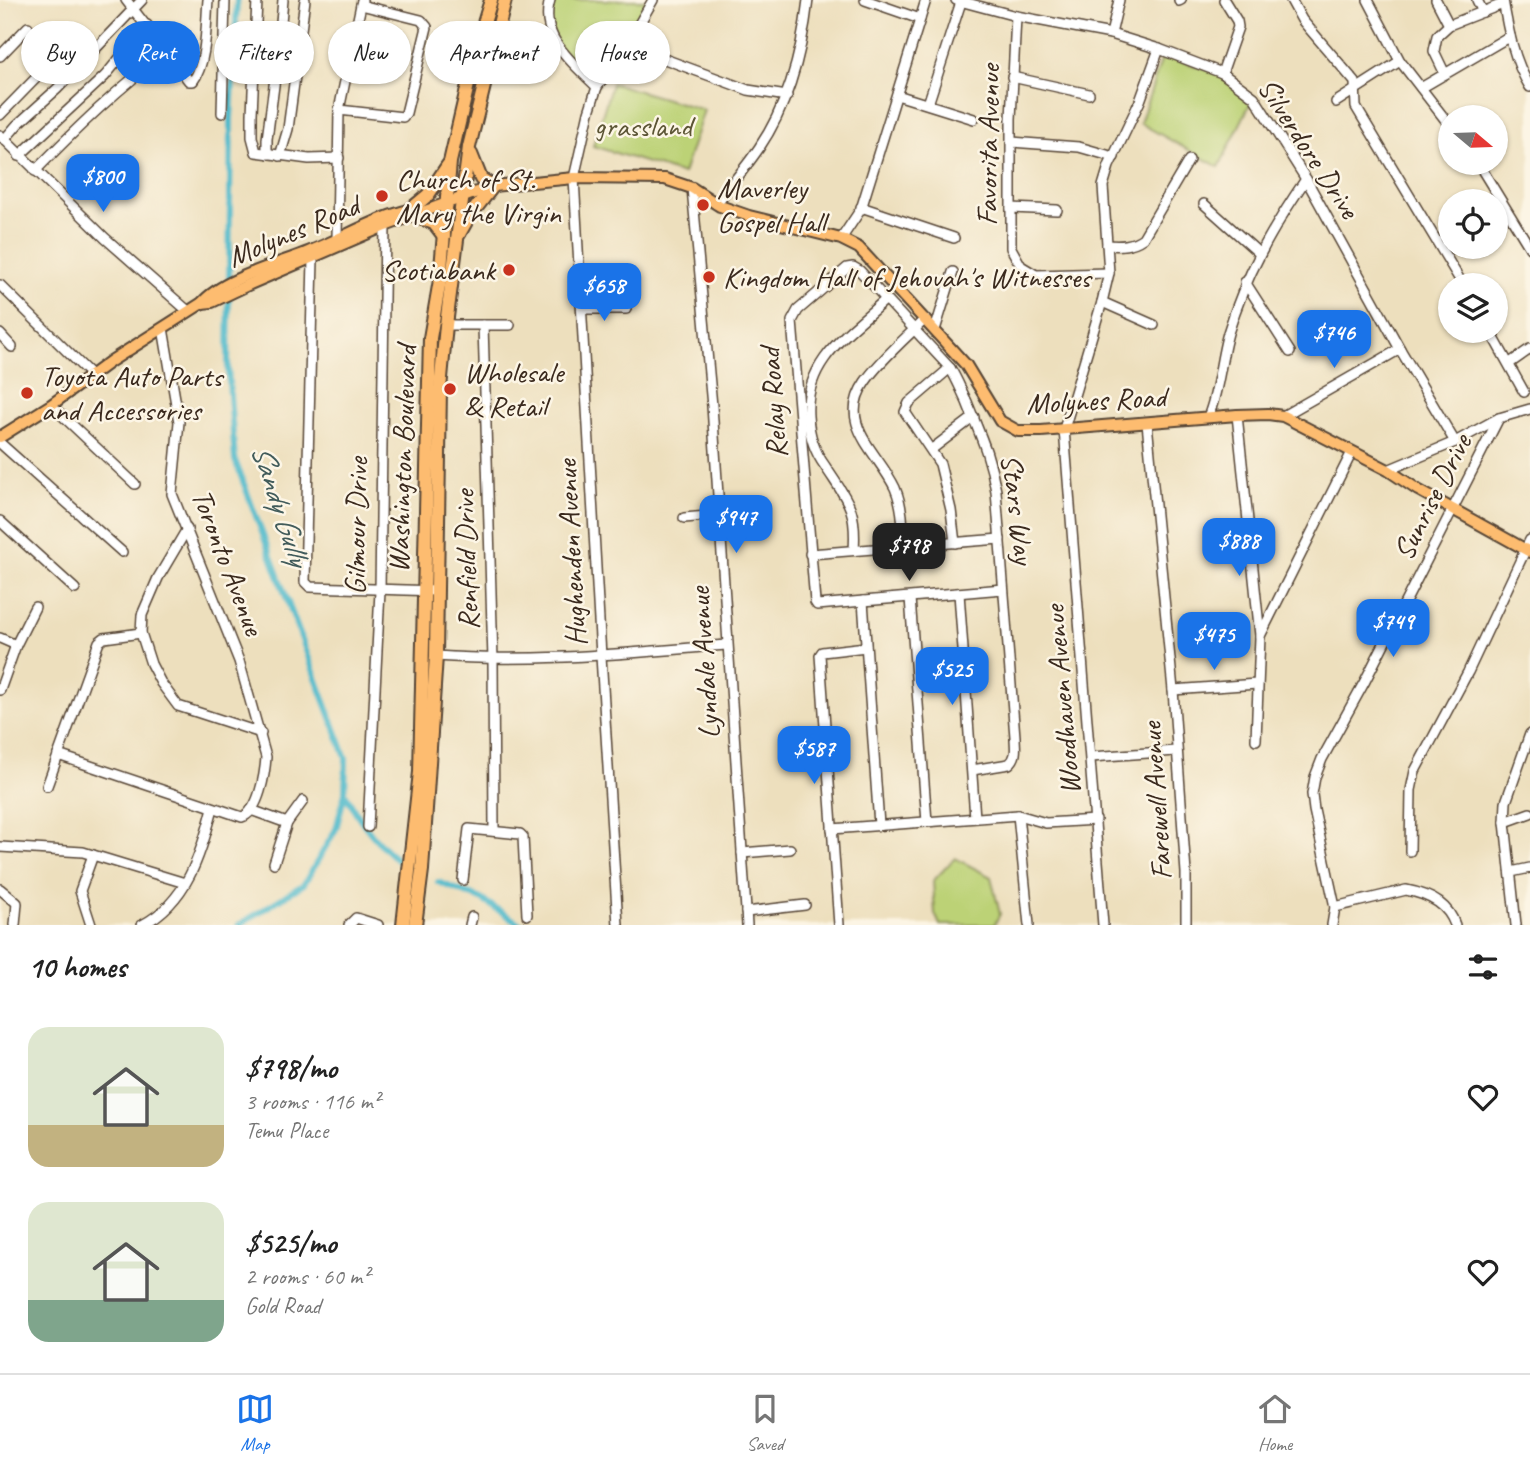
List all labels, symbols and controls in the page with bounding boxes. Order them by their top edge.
chip: Buy [21,21,99,84]
chip: Rent [113,21,200,84]
chip: Filters [214,21,314,84]
chip: New [328,21,411,84]
chip: Apartment [425,21,561,84]
chip: House [575,21,670,84]
street label: Favorita Avenue [968,62,1008,226]
street label: Silverdore Drive [1250,71,1370,227]
north arrow [1438,105,1508,175]
map controls [1438,105,1508,343]
park label: grassland [594,107,696,145]
pin: $800 [62,154,144,214]
place label: Church of St. Mary the Virgin [396,160,562,232]
text: $800 [82,162,124,191]
place label: Maverley Gospel Hall [717,169,830,241]
street label: Molynes Road [221,185,369,276]
marker: Church of St. Mary the Virgin [374,188,390,204]
button: locate [1438,189,1508,259]
marker: Maverley Gospel Hall [695,197,711,213]
place label: Scotiabank [381,251,497,289]
place label: Kingdom Hall of Jehovah's Witnesses [723,258,1093,296]
marker: Scotiabank [501,262,517,278]
pin: $658 [563,264,645,323]
marker: Kingdom Hall of Jehovah's Witnesses [701,269,717,285]
text: $658 [583,271,625,300]
button: layers [1438,273,1508,343]
pin: $746 [1293,310,1375,370]
text: $746 [1313,318,1355,347]
street label: Washington Boulevard [379,341,425,573]
street label: Relay Road [750,342,796,460]
place label: Wholesale & Retail [464,353,565,425]
place label: Toyota Auto Parts and Accessories [41,357,225,429]
street label: Molynes Road [1025,377,1171,423]
marker: Wholesale & Retail [442,381,458,397]
marker: Toyota Auto Parts and Accessories [19,385,35,401]
street label: Sunrise Drive [1384,426,1481,566]
water label: Sandy Gully [242,439,321,574]
street label: Stars Way [992,452,1044,569]
street label: Gilmour Drive [336,455,376,595]
street label: Hughenden Avenue [547,456,595,647]
street label: Toronto Avenue [183,484,274,642]
street label: Renfield Drive [444,487,487,631]
pin: $947 [695,496,777,555]
text: $947 [715,503,757,532]
pin: $888 [1198,518,1280,578]
pin: $798 [868,524,950,583]
text: $888 [1218,526,1260,555]
text: $798 [888,531,930,560]
street label: Lyndale Avenue [680,584,728,740]
pin: $749 [1352,600,1434,659]
street label: Woodhaven Avenue [1035,601,1089,796]
text: $749 [1372,607,1414,636]
pin: $475 [1173,612,1255,672]
text: $475 [1194,620,1234,649]
pin: $525 [911,648,993,707]
text: $525 [932,655,972,684]
street label: Farewell Avenue [1131,719,1180,881]
pin: $587 [773,726,855,786]
text: $587 [794,734,834,763]
text: 10 homes [28,948,126,986]
icon: filters [1464,948,1502,986]
text: $798/mo [245,1049,337,1087]
icon: home [84,1055,168,1139]
icon: heart [1464,1078,1502,1116]
text: 3 rooms · 116 m² [245,1087,380,1116]
text: Temu Place [245,1116,328,1145]
text: $525/mo [245,1224,336,1262]
icon: home [84,1230,168,1314]
icon: heart [1464,1253,1502,1291]
text: 2 rooms · 60 m² [245,1262,369,1291]
text: Gold Road [245,1291,321,1320]
tab: Map [236,1390,274,1456]
tab: Saved [746,1390,784,1456]
tab: Home [1256,1390,1294,1456]

